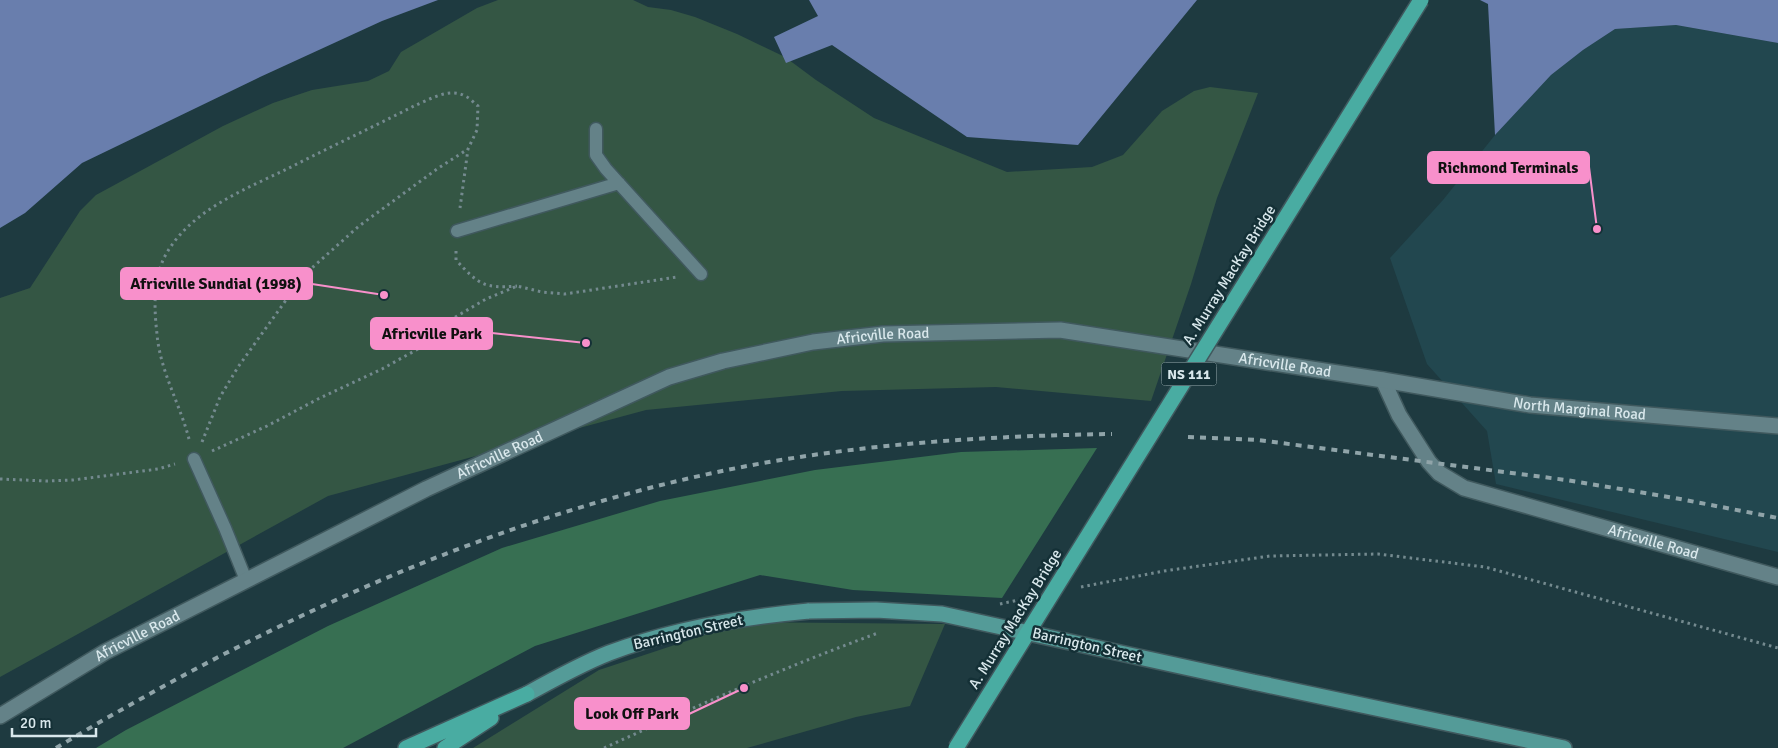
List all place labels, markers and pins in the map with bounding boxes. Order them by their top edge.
callout: Richmond Terminals [1428,152,1589,183]
callout: Africville Sundial (1998) [121,268,312,299]
callout: Africville Park [371,318,492,349]
callout: Look Off Park [575,698,689,729]

